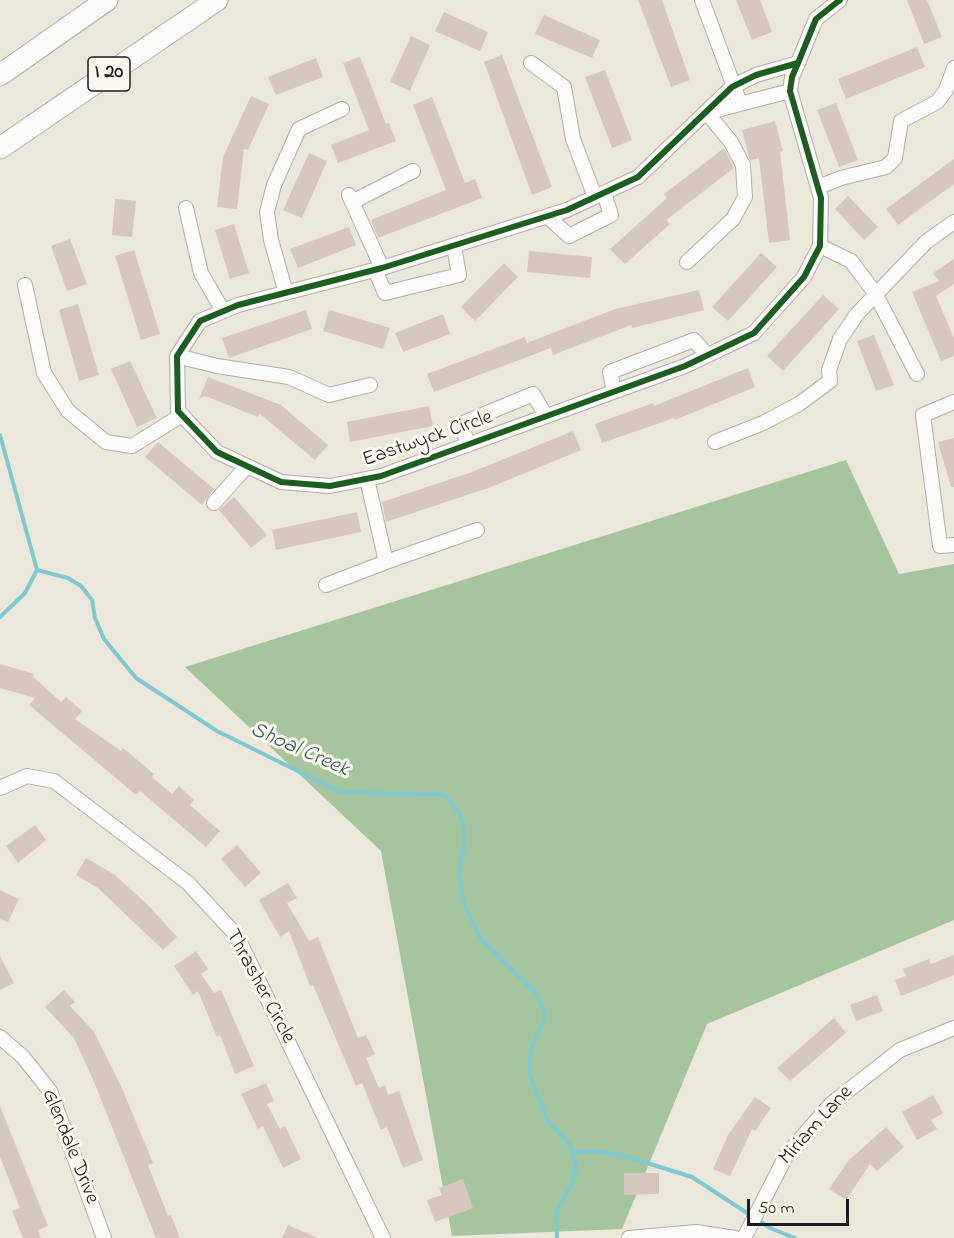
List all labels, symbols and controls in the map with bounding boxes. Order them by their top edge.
road number: I 20 [88,57,130,91]
street label: Eastwyck Circle [360,406,496,474]
water label: Shoal Creek [246,718,352,784]
street label: Thrasher Circle [218,926,300,1048]
street label: Miriam Lane [775,1081,859,1171]
street label: Glendale Drive [35,1086,103,1208]
scale bar [750,1187,852,1225]
text: 50 m [758,1196,795,1222]

